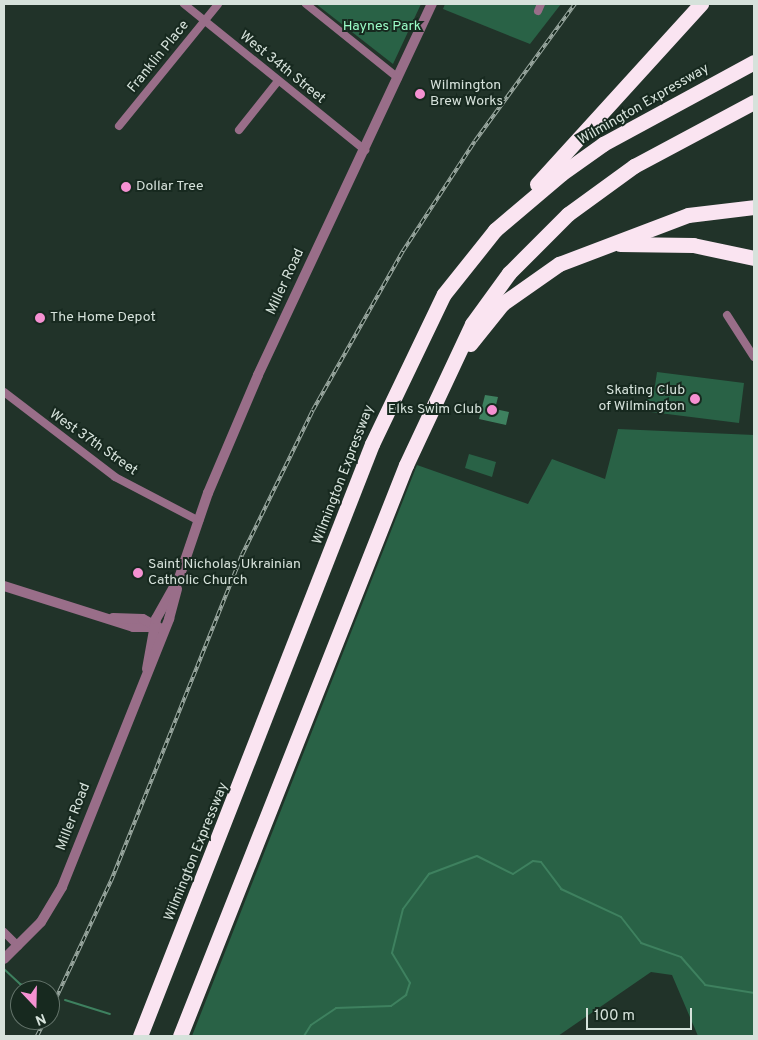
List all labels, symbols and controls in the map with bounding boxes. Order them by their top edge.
street label: Franklin Place [125,18,193,96]
park label: Haynes Park [343,19,421,35]
street label: West 34th Street [236,28,328,108]
street label: Wilmington Expressway [576,61,712,149]
place label: Wilmington Brew Works [430,78,503,110]
marker: Wilmington Brew Works [414,88,426,100]
place label: Dollar Tree [136,179,204,195]
marker: Dollar Tree [120,181,132,193]
street label: Miller Road [263,246,309,318]
place label: The Home Depot [50,310,156,326]
marker: The Home Depot [34,312,46,324]
place label: Skating Club of Wilmington [598,383,685,416]
marker: Skating Club of Wilmington [689,393,701,405]
place label: Elks Swim Club [388,402,482,418]
street label: Wilmington Expressway [310,403,378,547]
marker: Elks Swim Club [486,404,498,416]
street label: West 37th Street [46,406,140,480]
place label: Saint Nicholas Ukrainian Catholic Church [148,557,301,590]
marker: Saint Nicholas Ukrainian Catholic Church [132,567,144,579]
street label: Wilmington Expressway [161,780,233,924]
street label: Miller Road [53,781,95,853]
north arrow [10,980,60,1030]
scale bar [588,998,694,1030]
text: 100 m [594,1007,635,1026]
text: N [32,1009,48,1028]

